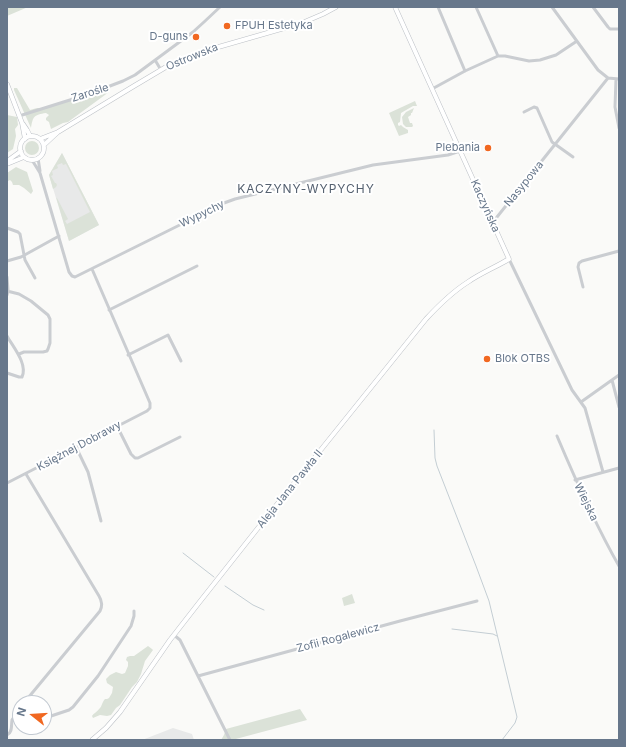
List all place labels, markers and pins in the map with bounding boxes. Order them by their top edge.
place label: FPUH Estetyka [235,19,313,33]
marker: FPUH Estetyka [222,21,232,31]
place label: D-guns [149,30,188,44]
marker: D-guns [191,32,201,42]
place label: Plebania [436,141,480,155]
marker: Plebania [483,143,493,153]
place label: Blok OTBS [495,352,550,366]
marker: Blok OTBS [482,354,492,364]

